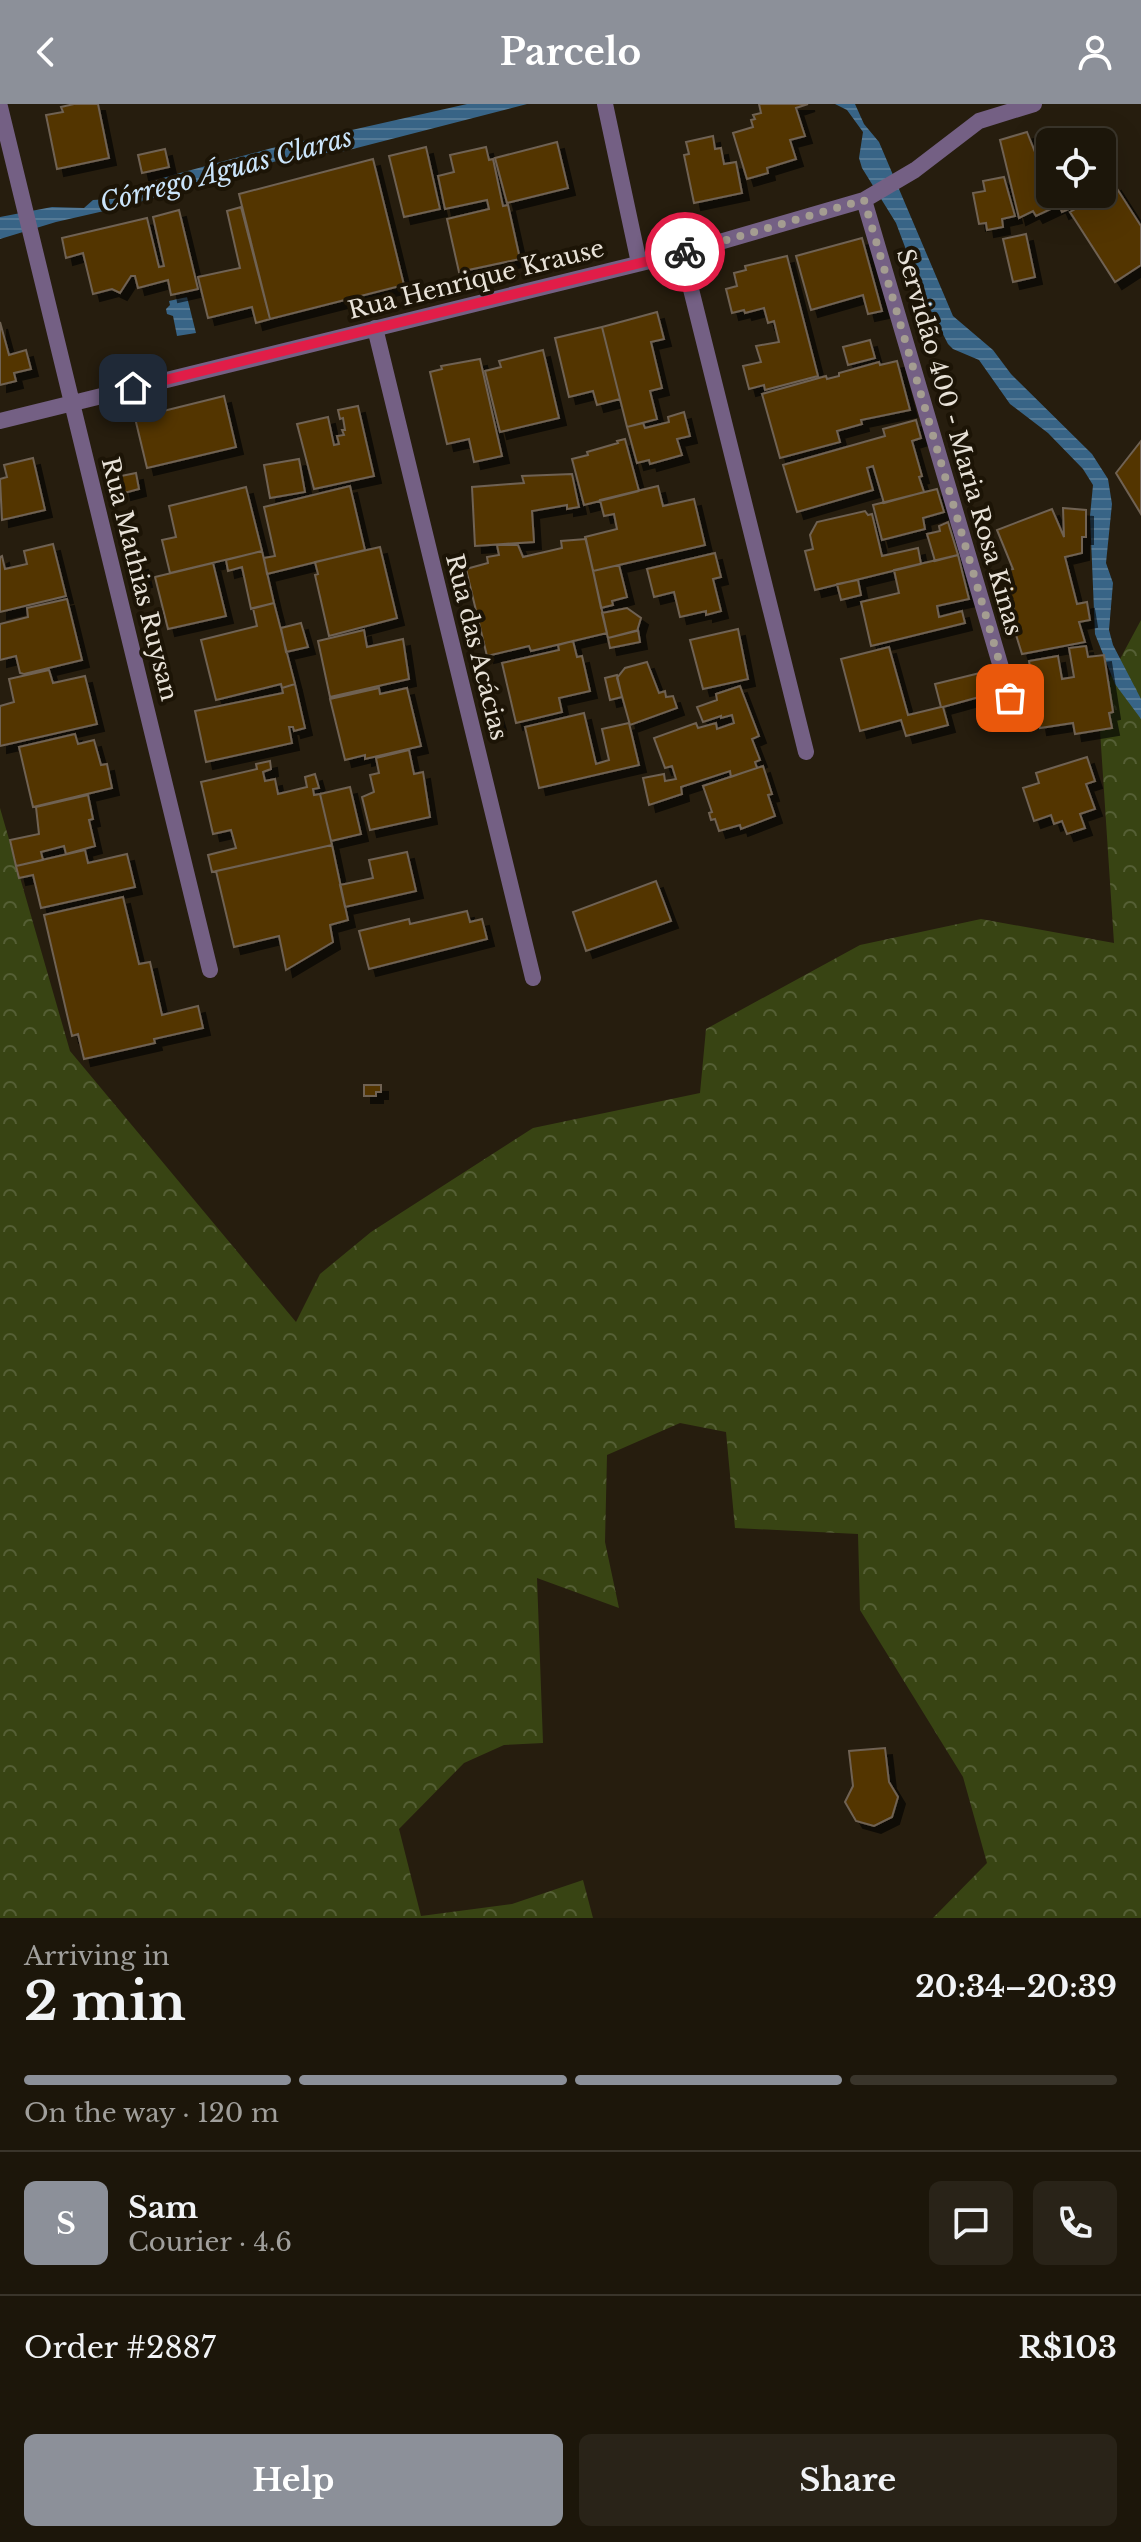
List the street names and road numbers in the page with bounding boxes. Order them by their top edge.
street label: Rua Henrique Krause [345,233,607,325]
street label: Servidão 400 - Maria Rosa Kinas [891,245,1029,639]
street label: Rua Mathias Ruysan [96,454,184,704]
street label: Rua das Acácias [440,551,514,743]

